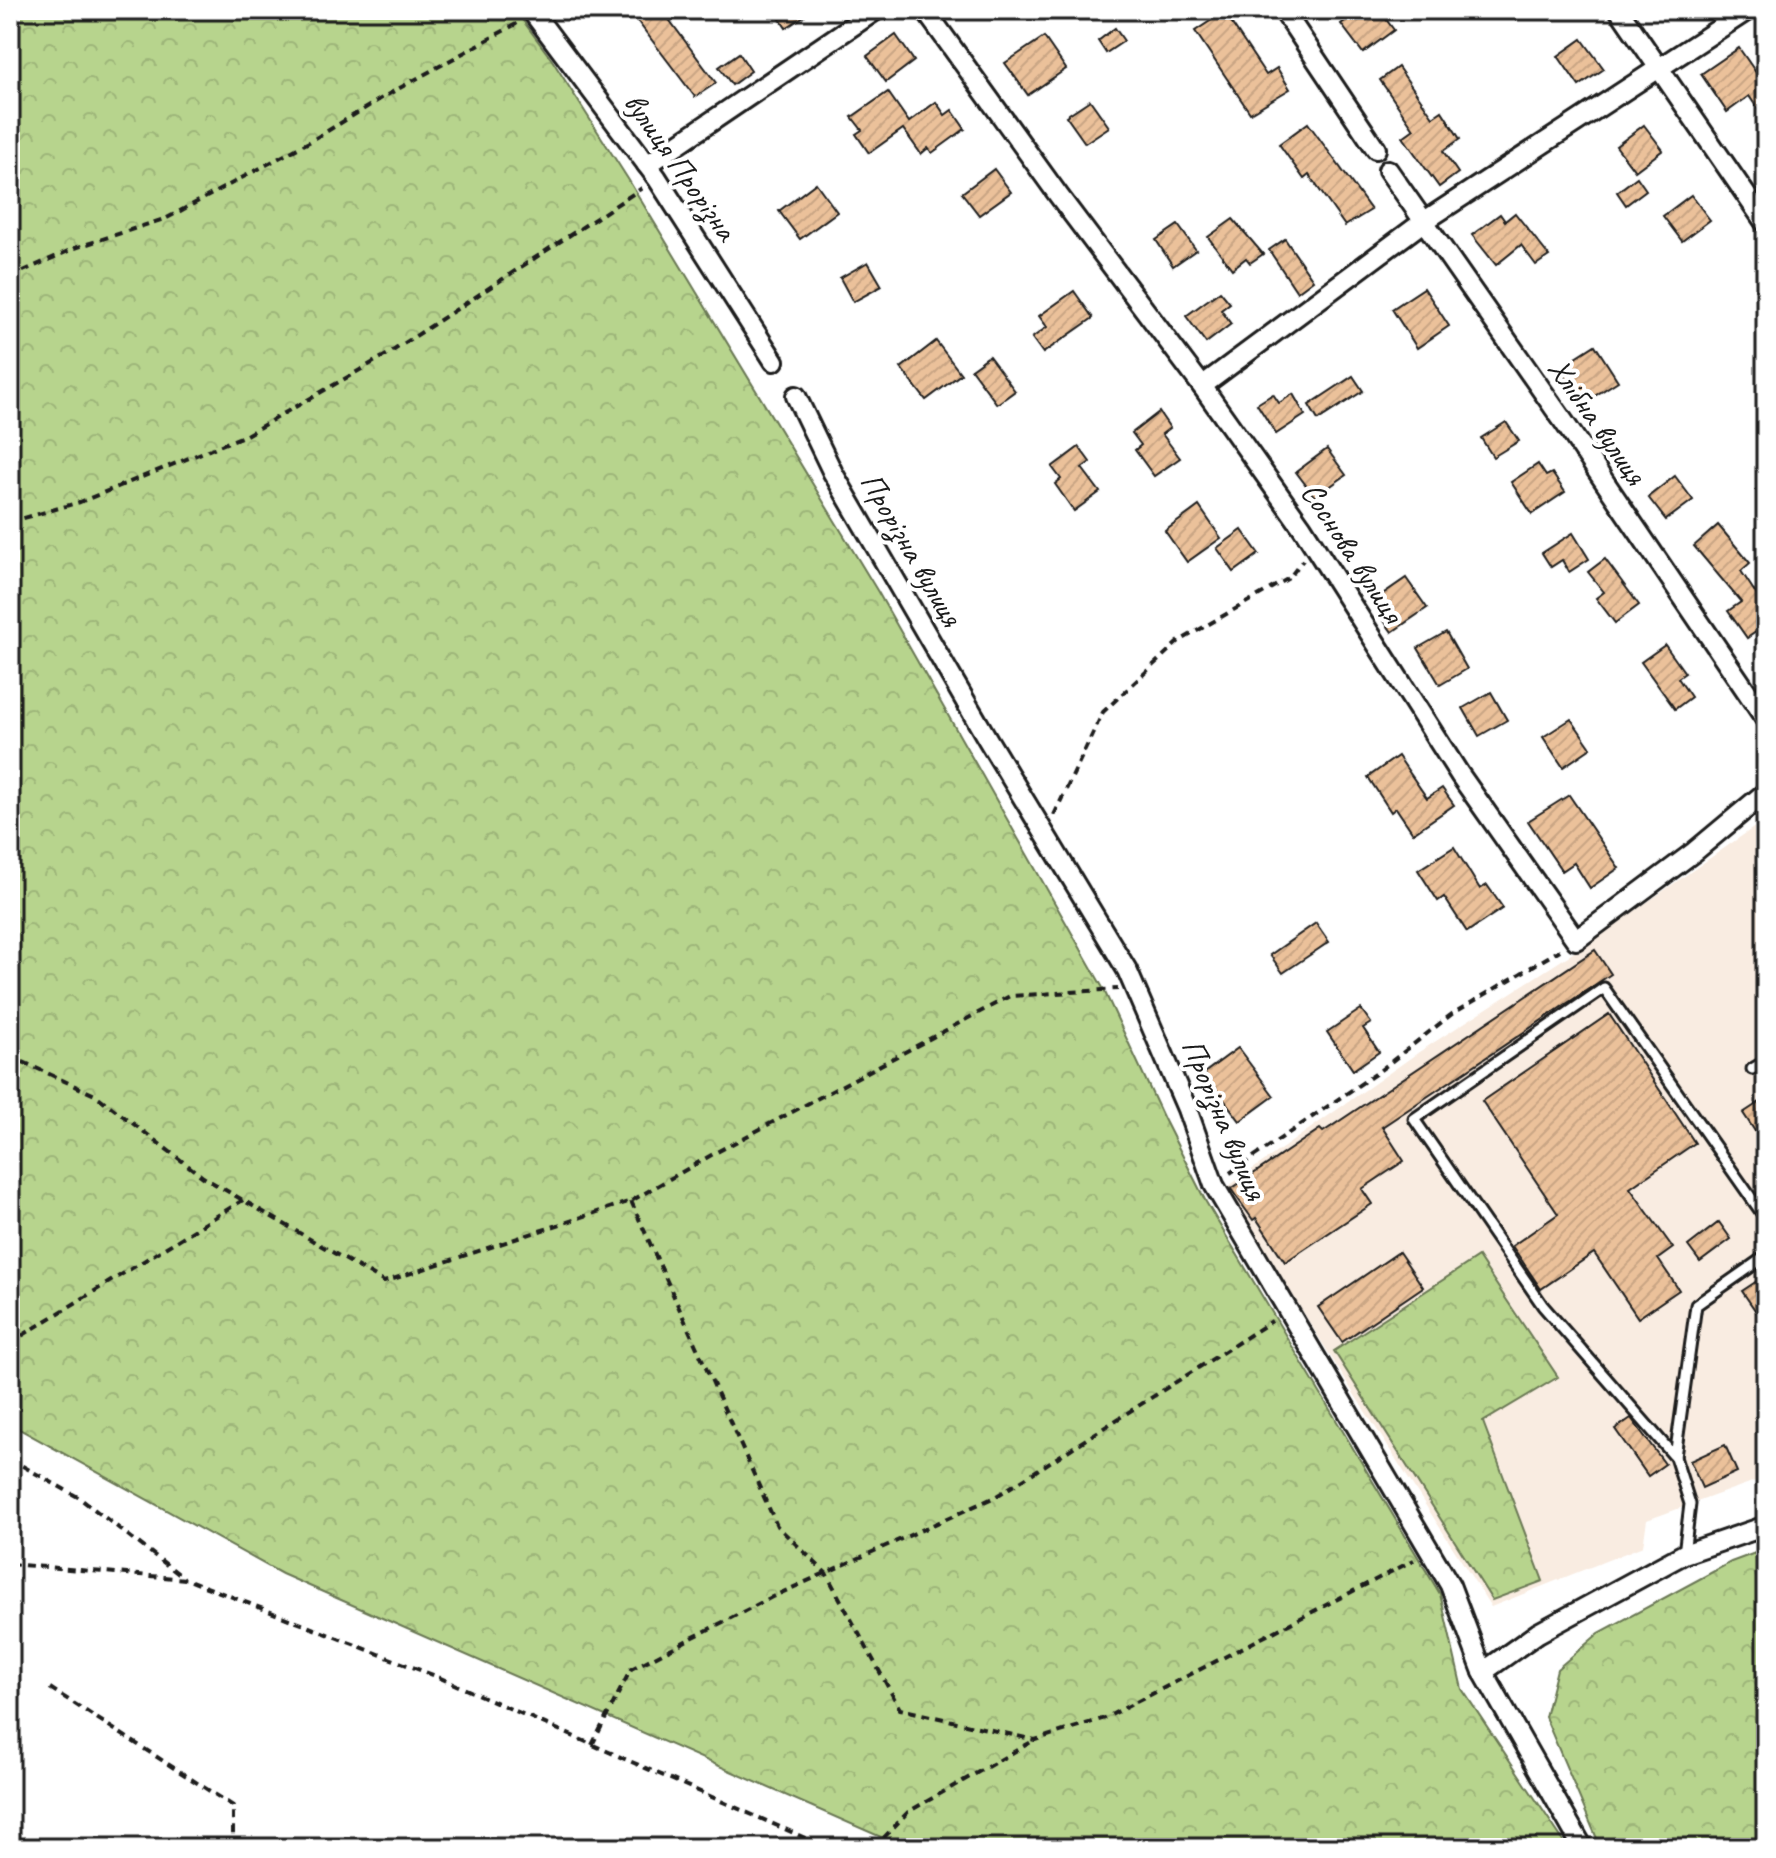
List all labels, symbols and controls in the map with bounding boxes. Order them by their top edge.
street label: вулиця Прорізна [615,84,748,250]
street label: Хлібна вулиця [1539,350,1657,494]
street label: Прорізна вулиця [851,465,973,635]
street label: Соснова вулиця [1292,474,1414,632]
street label: Прорізна вулиця [1172,1032,1277,1207]

